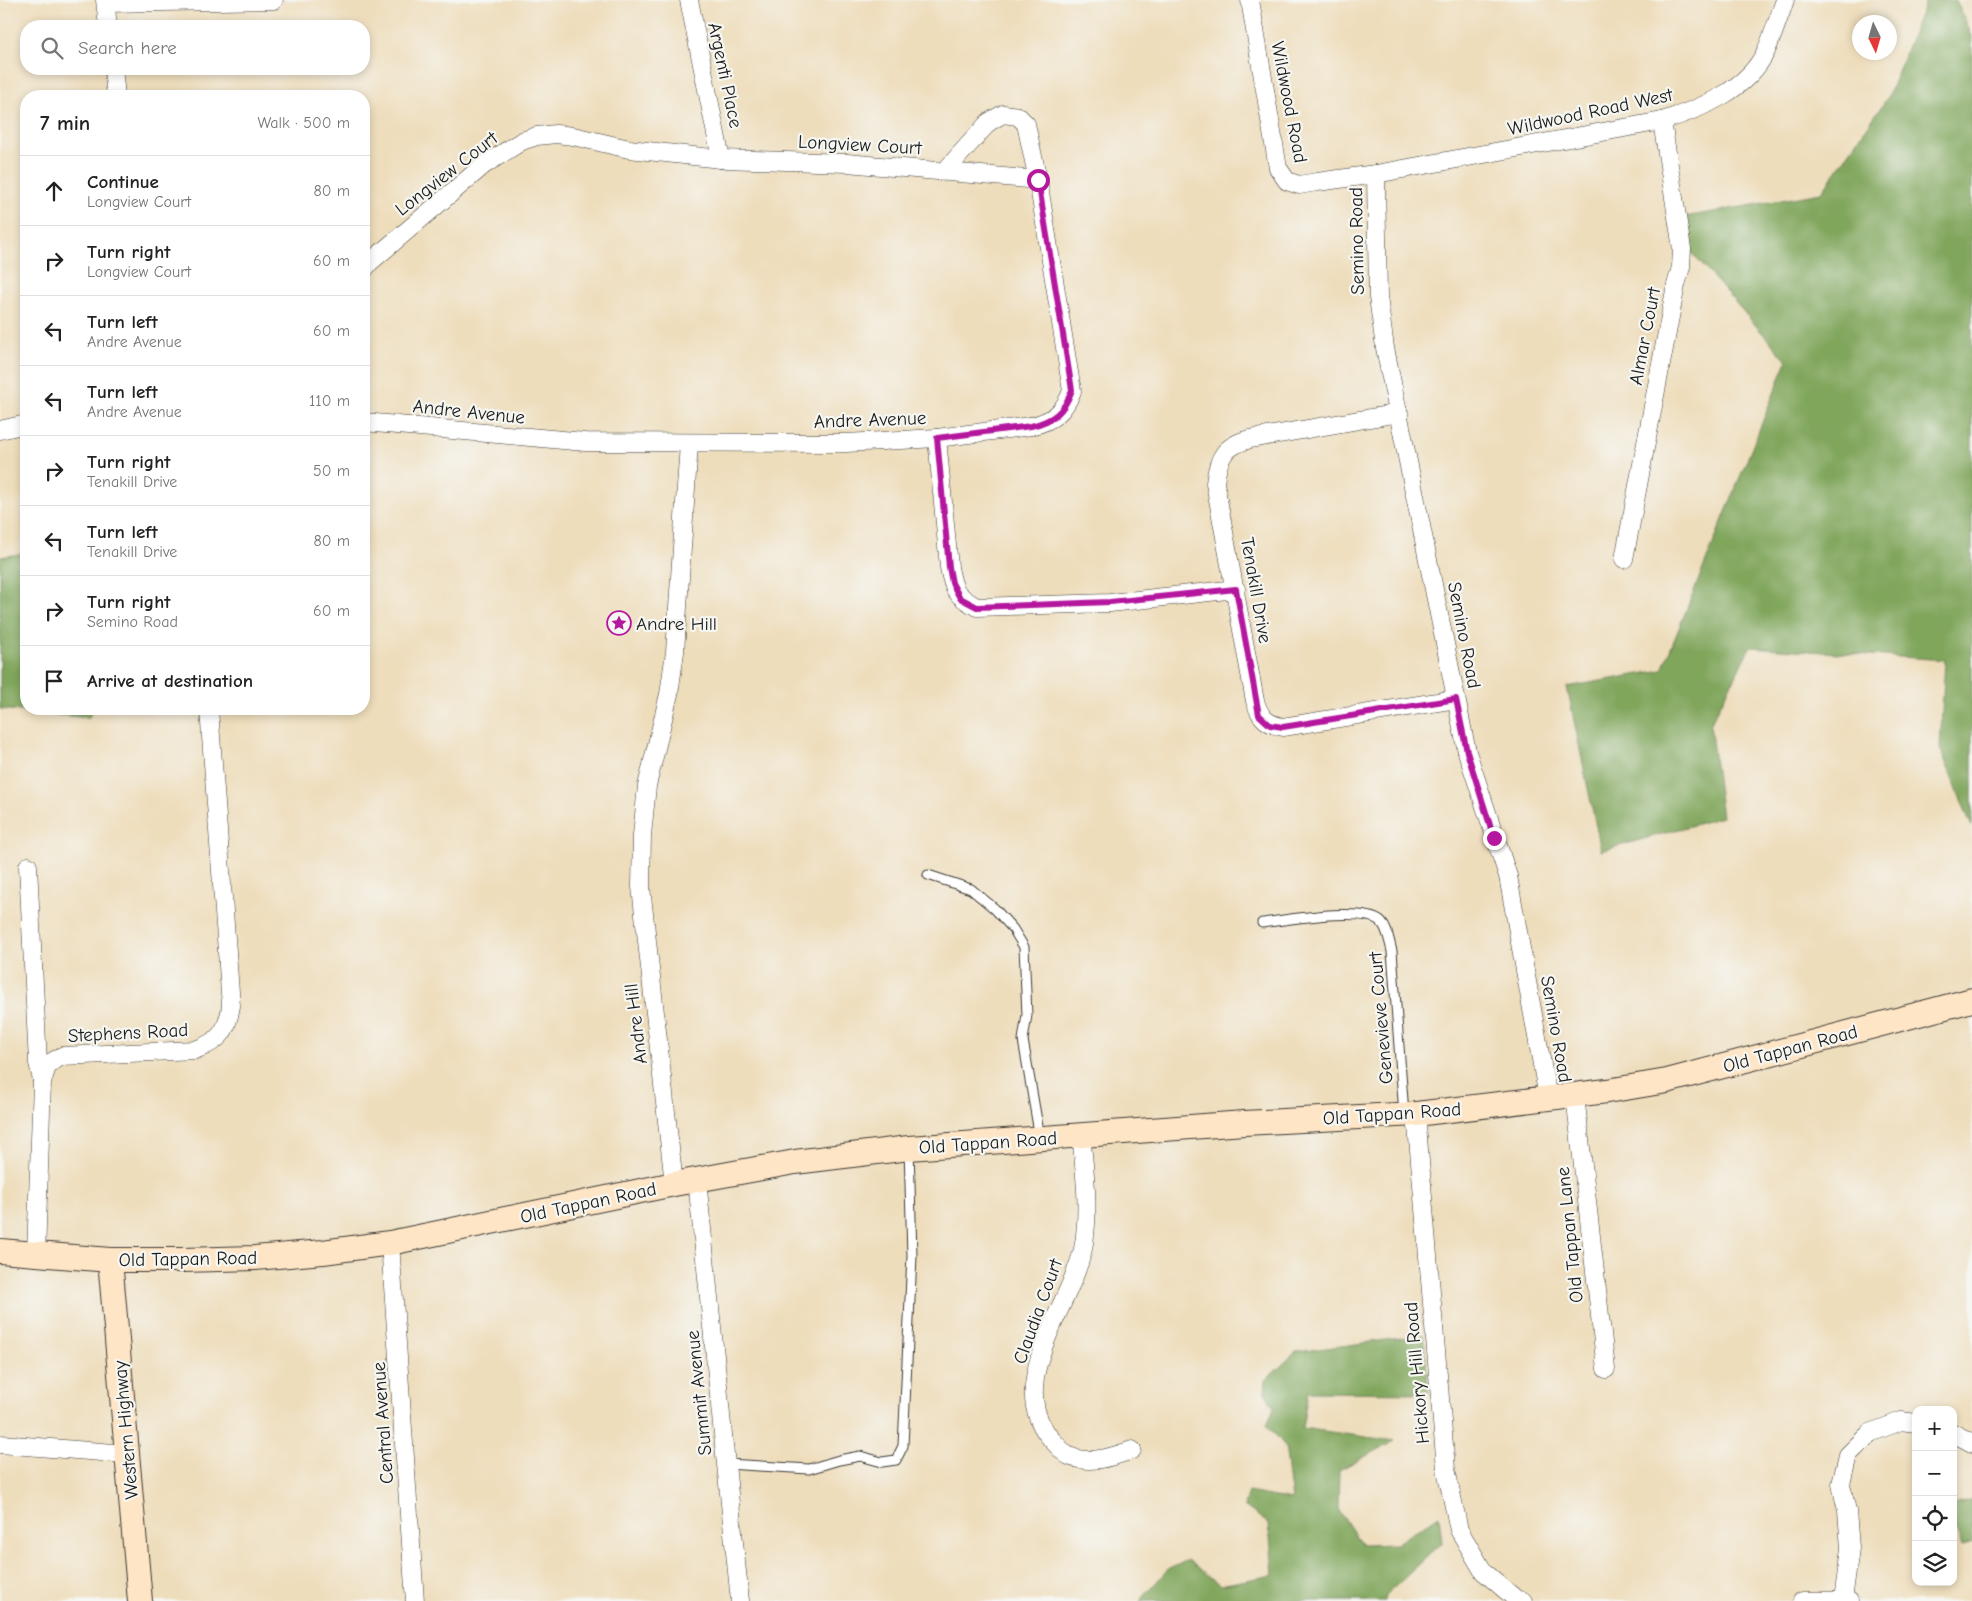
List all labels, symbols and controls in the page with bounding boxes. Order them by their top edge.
north arrow [1852,15,1897,60]
search box [20,20,370,75]
street label: Argenti Place [703,20,747,130]
icon: search [38,34,66,62]
text: Search here [78,37,177,59]
street label: Wildwood Road [1266,39,1312,165]
street label: Wildwood Road West [1506,84,1675,140]
text: 7 min [40,111,90,135]
text: Walk · 500 m [257,114,350,132]
street label: Longview Court [391,127,503,221]
street label: Longview Court [798,131,923,159]
route start [1027,169,1050,192]
text: Continue [87,171,159,193]
icon: ahead [40,177,68,205]
text: 80 m [313,182,350,200]
street label: Semino Road [1345,187,1369,295]
text: Longview Court [87,193,191,211]
text: Turn right [87,241,171,263]
icon: right [40,247,68,275]
text: 60 m [313,252,350,270]
text: Longview Court [87,263,191,281]
street label: Almar Court [1625,285,1665,387]
text: Turn left [87,311,158,333]
icon: left [40,317,68,345]
text: 60 m [313,322,350,340]
text: Andre Avenue [87,333,182,351]
text: Turn left [87,381,158,403]
icon: left [40,387,68,415]
text: 110 m [309,392,350,410]
street label: Andre Avenue [412,395,526,429]
text: Andre Avenue [87,403,182,421]
street label: Andre Avenue [813,407,927,433]
text: Turn right [87,451,171,473]
icon: right [40,457,68,485]
text: 50 m [313,462,350,480]
text: Tenakill Drive [87,473,177,491]
text: Turn left [87,521,158,543]
icon: left [40,527,68,555]
text: 80 m [313,532,350,550]
street label: Tenakill Drive [1236,535,1276,645]
text: Tenakill Drive [87,543,177,561]
street label: Semino Road [1443,580,1485,690]
text: Turn right [87,591,171,613]
icon: right [40,597,68,625]
text: 60 m [313,602,350,620]
place icon: Andre Hill [606,610,632,636]
text: Semino Road [87,613,178,631]
place label: Andre Hill [636,613,717,635]
icon: arrive [40,667,68,695]
text: Arrive at destination [87,670,253,692]
route end [1483,827,1506,850]
street label: Genevieve Court [1364,950,1398,1085]
street label: Semino Road [1536,974,1576,1084]
street label: Andre Hill [620,982,652,1065]
street label: Stephens Road [67,1019,189,1047]
street label: Old Tappan Road [1720,1020,1860,1078]
street label: Old Tappan Road [1322,1098,1462,1130]
street label: Old Tappan Road [918,1127,1058,1159]
street label: Old Tappan Lane [1552,1166,1588,1304]
street label: Old Tappan Road [518,1178,658,1228]
street label: Old Tappan Road [119,1247,258,1271]
street label: Claudia Court [1009,1255,1067,1367]
street label: Hickory Hill Road [1400,1301,1434,1445]
street label: Summit Avenue [681,1329,716,1456]
street label: Western Highway [109,1359,143,1500]
street label: Central Avenue [368,1361,398,1485]
map controls [1912,1406,1957,1586]
button: + [1912,1406,1957,1451]
button: − [1912,1451,1957,1496]
button: locate [1912,1496,1957,1541]
button: layers [1912,1541,1957,1586]

